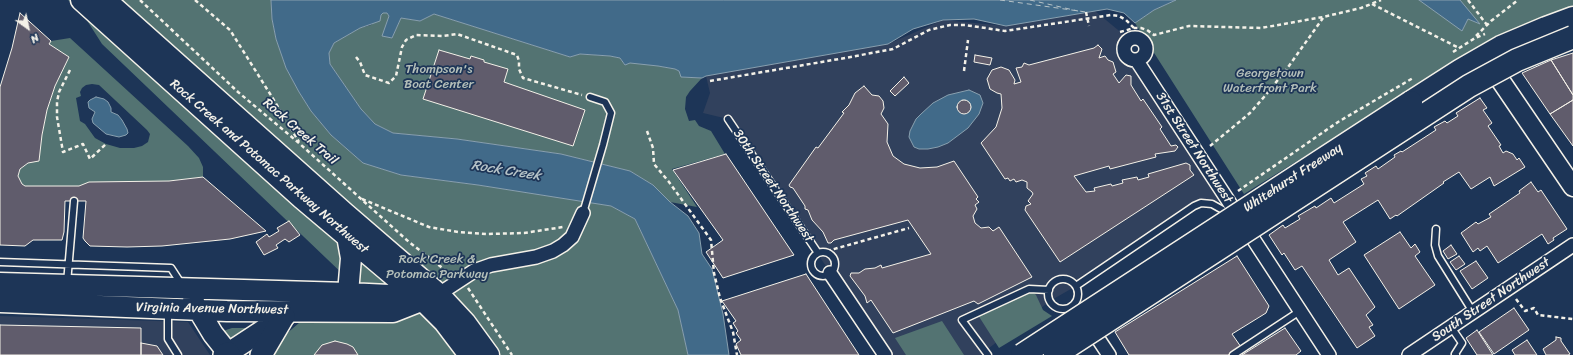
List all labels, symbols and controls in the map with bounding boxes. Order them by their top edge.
north arrow [8,8,48,48]
text: N [26,28,43,49]
park label: Thompson's Boat Center [404,62,474,93]
park label: Georgetown Waterfront Park [1223,66,1317,97]
street label: Rock Creek and Potomac Parkway Northwest [167,77,371,257]
street label: 31st Street Northwest [1152,90,1236,206]
street label: Rock Creek Trail [260,95,340,169]
street label: 30th Street Northwest [729,127,817,245]
street label: Whitehurst Freeway [1241,140,1345,216]
water label: Rock Creek [470,157,542,185]
park label: Rock Creek & Potomac Parkway [386,252,488,283]
street label: South Street Northwest [1429,255,1553,345]
street label: Virginia Avenue Northwest [136,300,288,318]

